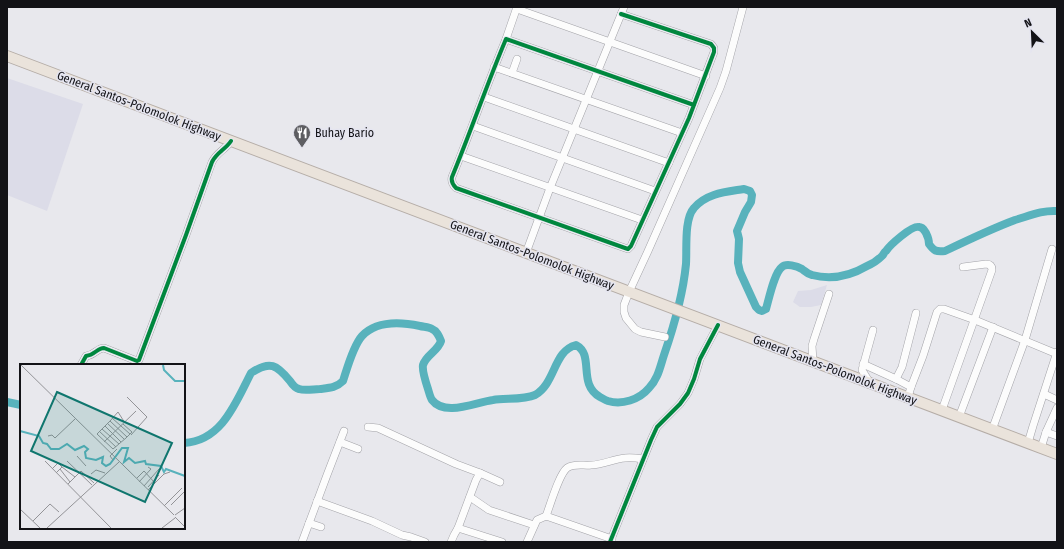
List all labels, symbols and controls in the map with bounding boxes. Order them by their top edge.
north arrow [1012,12,1052,52]
text: N [1022,16,1034,31]
street label: General Santos-Polomolok Highway [55,68,223,144]
restaurant icon: Buhay Bario [292,123,312,148]
place label: Buhay Bario [315,126,374,140]
street label: General Santos-Polomolok Highway [448,217,616,293]
street label: General Santos-Polomolok Highway [751,332,919,408]
inset map [20,364,185,529]

